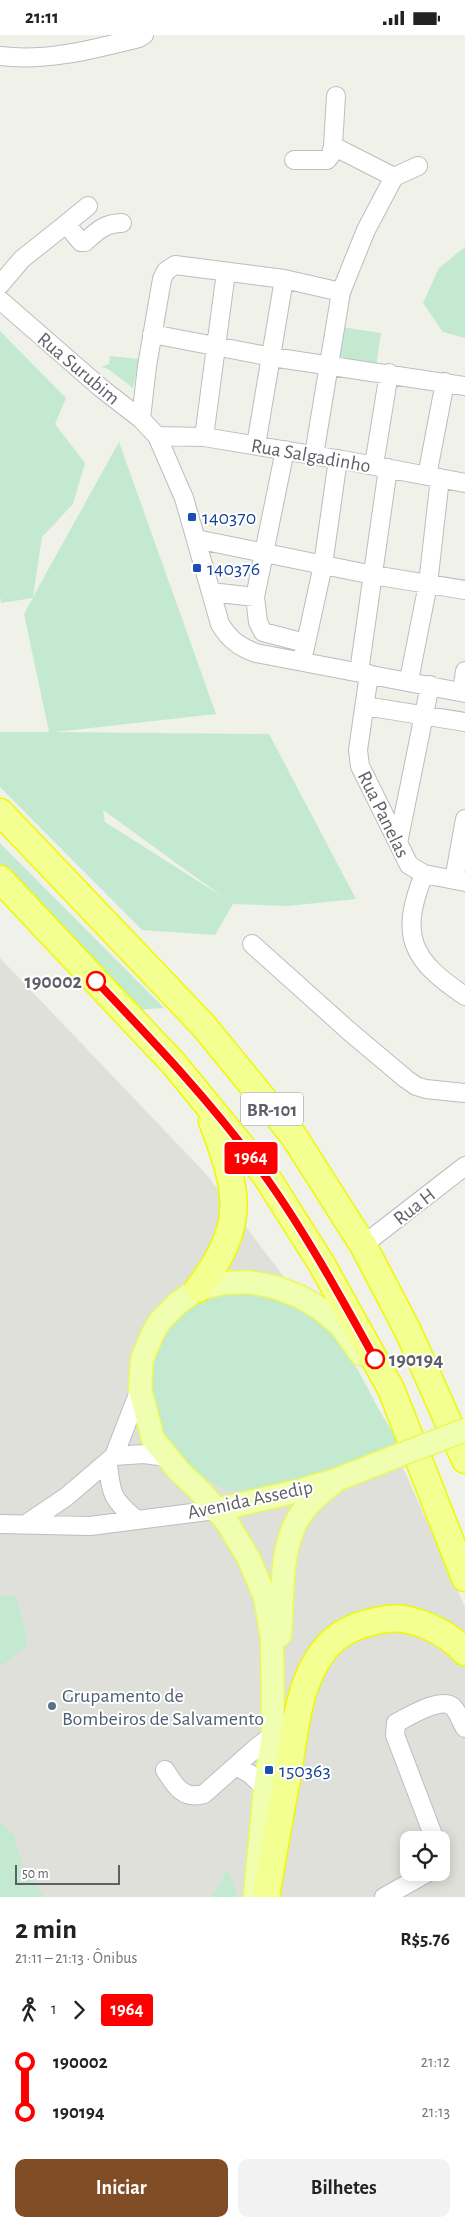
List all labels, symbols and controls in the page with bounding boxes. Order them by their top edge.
text: 21:11 [25,8,59,27]
street label: Rua Surubim [33,329,123,409]
street label: Rua Salgadinho [249,436,372,476]
place label: 140370 [202,508,256,528]
marker: 140370 [186,511,198,523]
place label: 140376 [207,559,260,579]
marker: 140376 [191,562,203,574]
street label: Rua Panelas [354,768,413,861]
marker: 190002 [86,971,106,991]
place label: 190002 [24,972,82,992]
road number: BR-101 [241,1093,303,1125]
line badge: 1964 [216,1142,286,1174]
text: 1964 [235,1149,267,1167]
street label: Rua H [390,1184,439,1229]
marker: 190194 [365,1349,385,1369]
place label: 190194 [389,1350,443,1370]
street label: Avenida Assedip [186,1477,315,1523]
place label: Grupamento de Bombeiros de Salvamento [62,1686,264,1729]
marker: Grupamento de Bombeiros de Salvamento [46,1700,58,1712]
place label: 150363 [279,1761,331,1781]
marker: 150363 [263,1764,275,1776]
map controls [400,1831,450,1881]
button: locate [400,1831,450,1881]
scale bar [15,1862,120,1885]
text: 50 m [22,1867,49,1881]
text: 2 min [15,1916,77,1944]
text: R$5.76 [400,1930,450,1949]
text: 21:11 – 21:13 · Ônibus [15,1950,137,1966]
icon: walk [15,1996,43,2024]
icon: forward [65,1996,93,2024]
text: 1 [51,2001,57,2017]
text: 1964 [111,2001,143,2019]
text: 190002 [53,2053,108,2072]
text: 21:12 [421,2054,450,2070]
text: 190194 [53,2103,105,2122]
text: 21:13 [421,2104,450,2120]
button: Iniciar [15,2159,228,2217]
button: Bilhetes [238,2159,450,2217]

